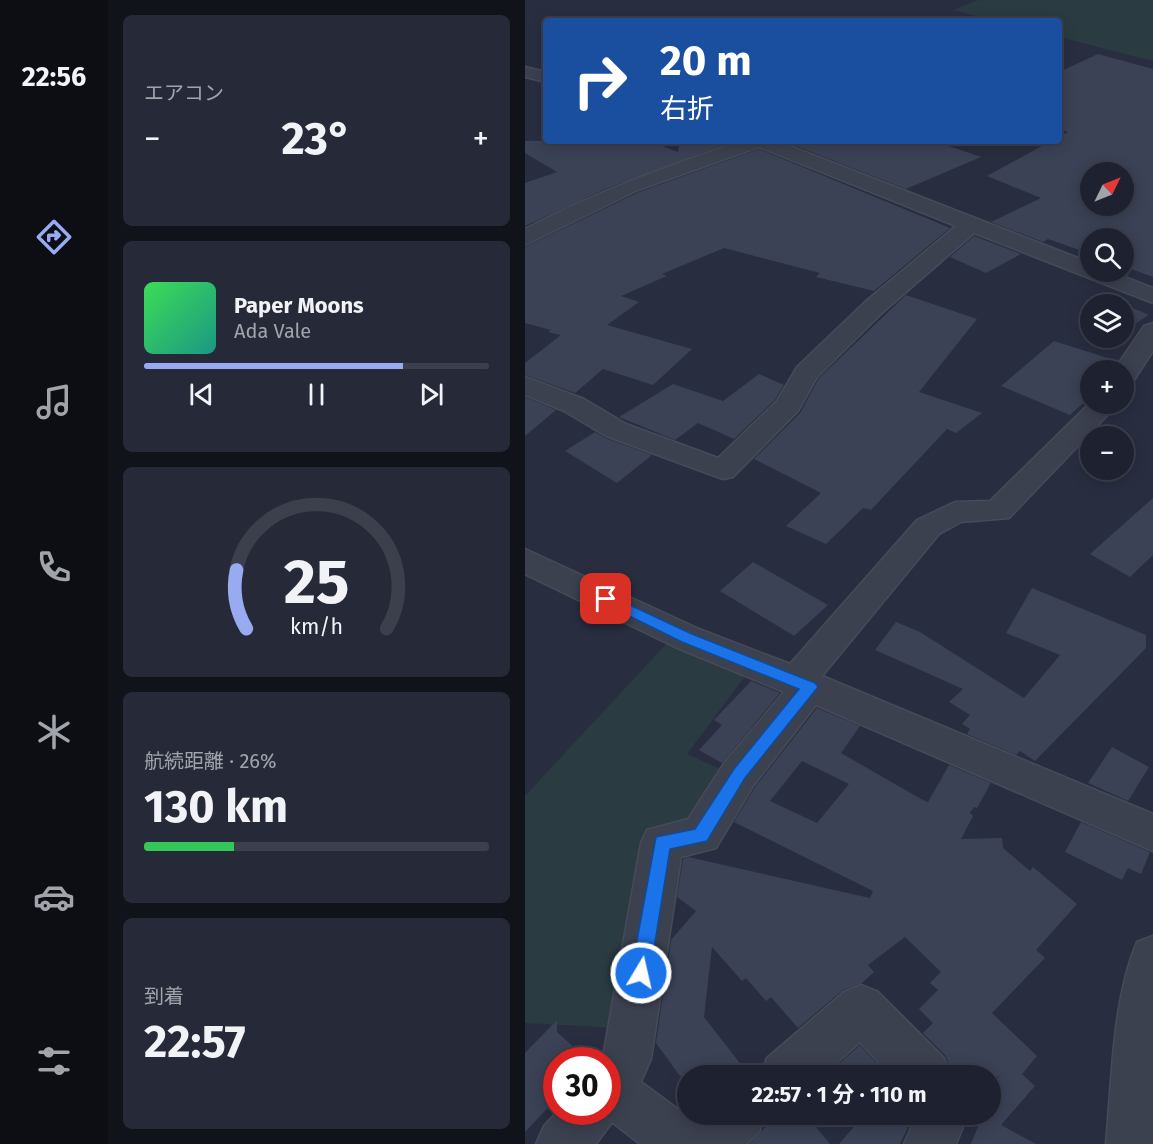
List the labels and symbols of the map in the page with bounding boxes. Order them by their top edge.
north arrow [1080,162,1134,216]
pin [580,573,631,624]
position arrow [609,941,673,1005]
speed limit sign: 30 [543,1047,621,1125]

